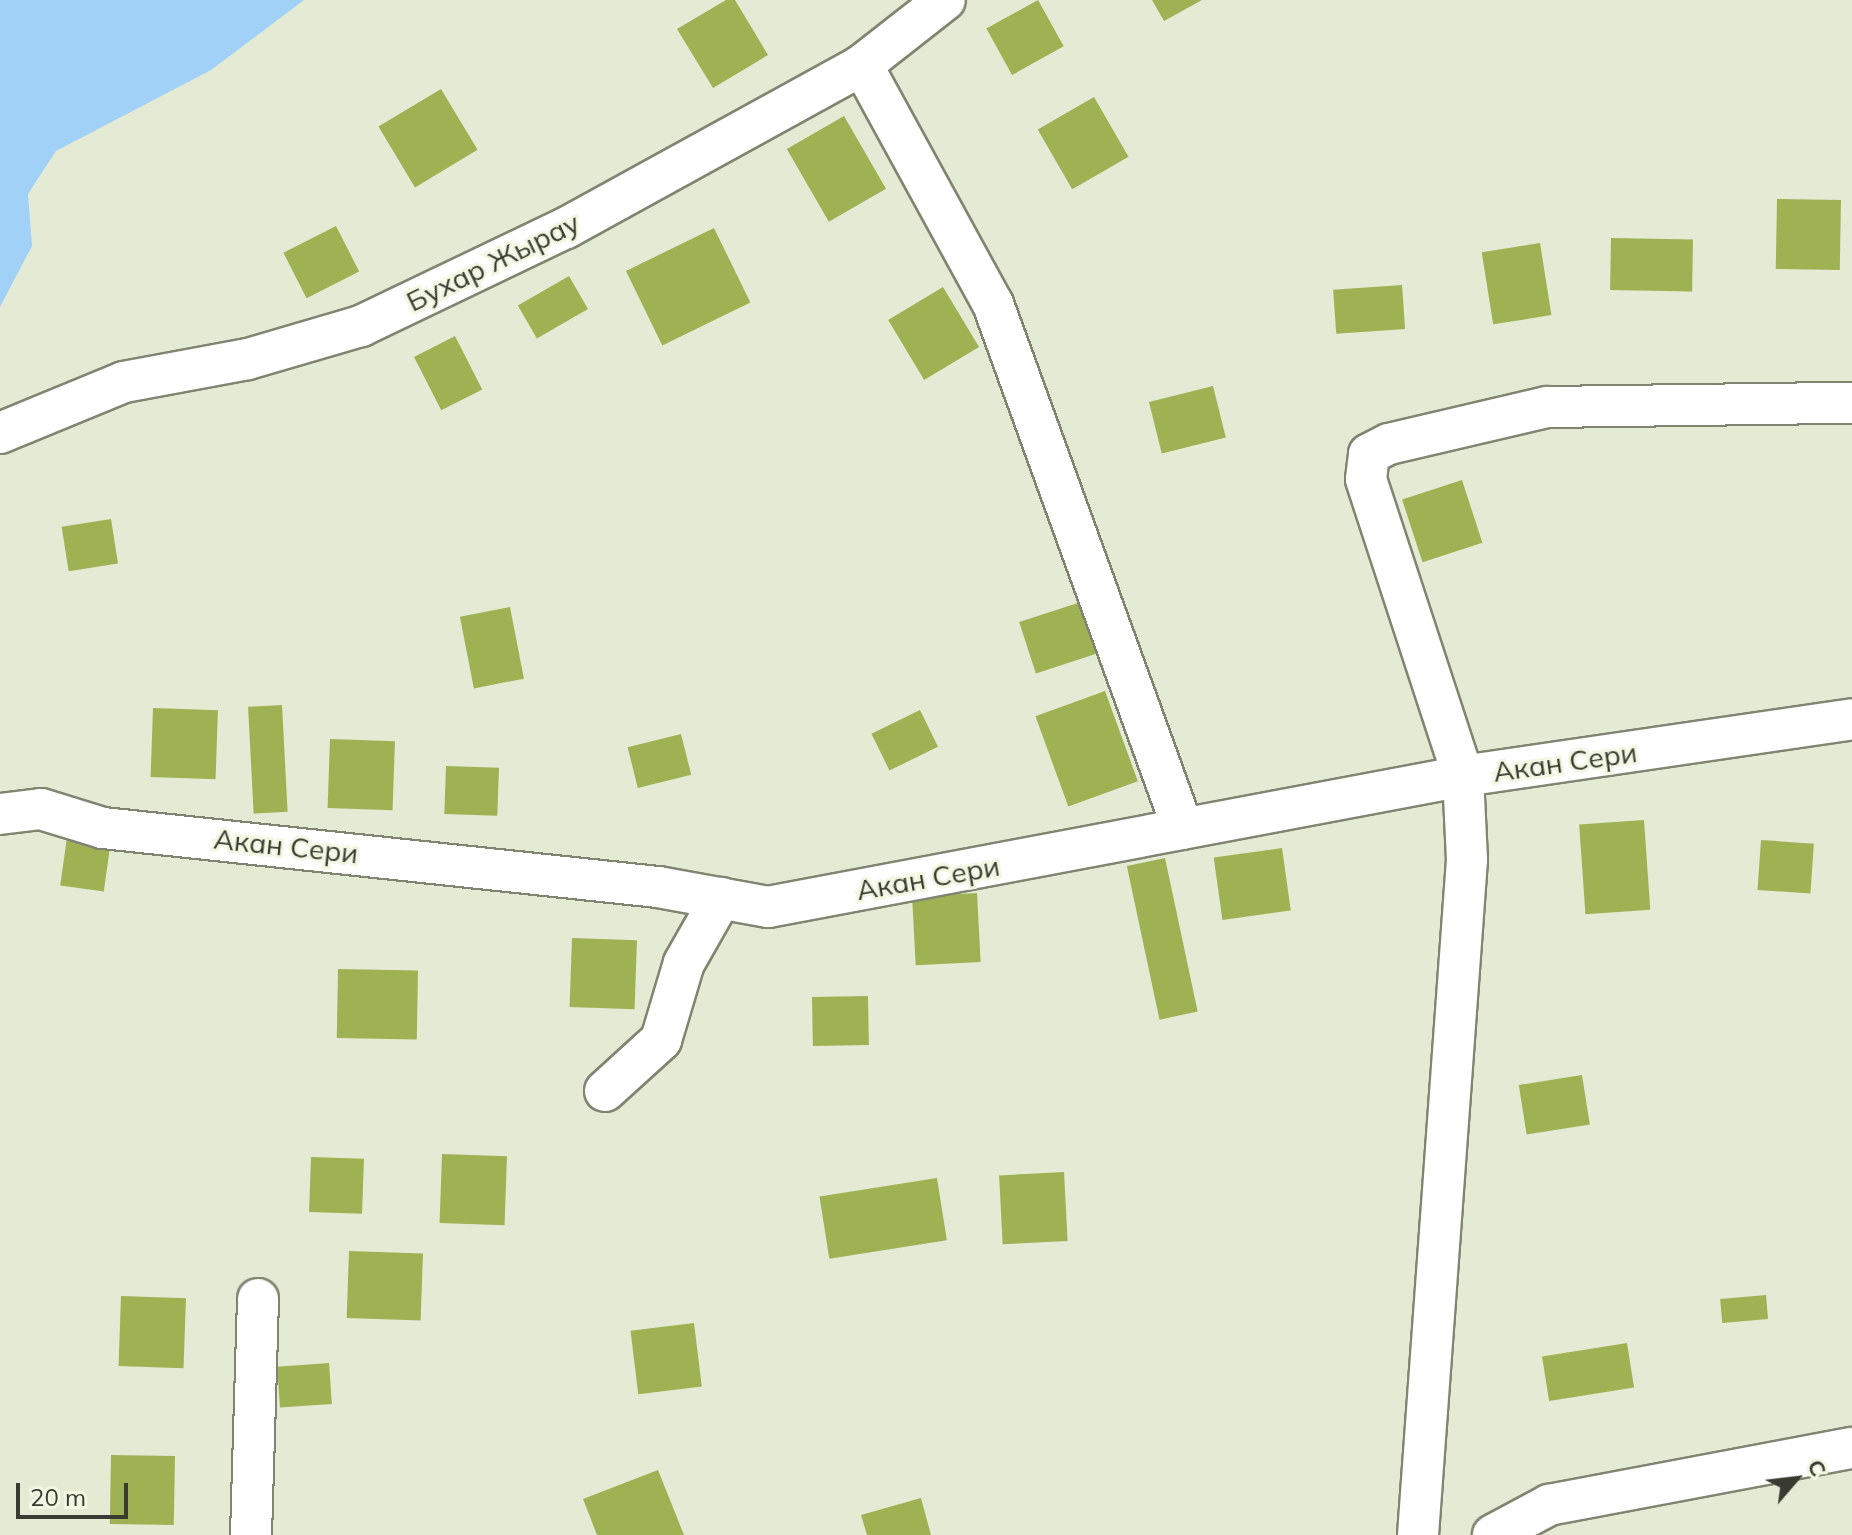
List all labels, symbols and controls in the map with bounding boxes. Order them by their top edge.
street label: Бухар Жырау [401,206,585,318]
street label: Акан Сери [1491,735,1639,789]
street label: Акан Сери [212,822,360,870]
street label: Акан Сери [854,849,1002,907]
north arrow [1756,1439,1836,1519]
text: С [1801,1454,1833,1481]
scale bar [20,1467,132,1517]
text: 20 m [30,1482,86,1512]

